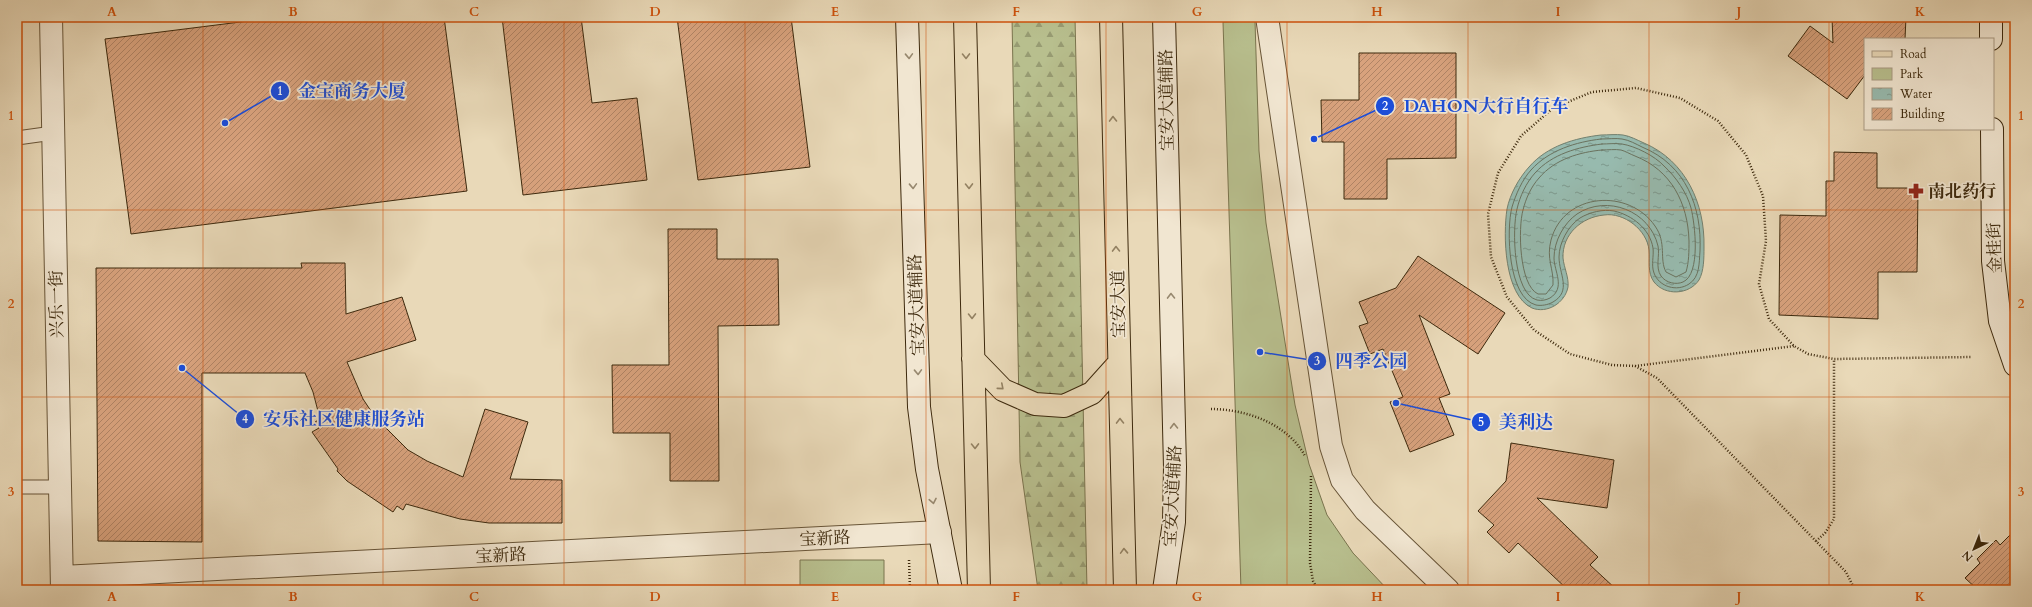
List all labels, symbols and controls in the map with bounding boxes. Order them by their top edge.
text: A [107,3,117,21]
text: B [288,3,298,21]
text: C [469,3,479,21]
text: D [649,3,661,21]
text: E [831,3,839,21]
text: F [1012,3,1020,21]
text: G [1192,3,1203,21]
text: H [1371,3,1383,21]
text: I [1555,3,1561,21]
text: J [1735,3,1742,21]
text: K [1915,3,1926,21]
legend [1864,38,1994,130]
text: Road [1900,46,1927,62]
street label: 宝安大道辅路 [1154,49,1179,151]
one-way arrow [904,53,913,59]
one-way arrow [962,53,970,59]
text: Park [1900,66,1924,82]
callout: 金宝商务大厦 [270,76,414,106]
text: 金宝商务大厦 [298,79,406,104]
text: 1 [277,83,283,99]
text: Water [1899,86,1933,102]
callout: DAHON大行自行车 [1375,91,1576,121]
text: DAHON大行自行车 [1404,94,1568,119]
text: 2 [1382,98,1388,114]
text: Building [1900,106,1945,122]
text: 1 [8,107,14,125]
text: 1 [2018,107,2024,125]
one-way arrow [1109,116,1117,122]
place label: 南北药行 [1928,180,1996,203]
pharmacy icon: 南北药行 [1907,182,1925,200]
one-way arrow [908,183,917,189]
one-way arrow [965,183,973,189]
street label: 金桂街 [1982,222,2007,274]
one-way arrow [1112,246,1120,252]
street label: 宝安大道辅路 [903,254,930,356]
street label: 兴乐一街 [44,270,69,338]
street label: 宝安大道 [1106,270,1131,338]
one-way arrow [1167,293,1175,299]
text: 2 [8,295,15,313]
text: 2 [2018,295,2025,313]
one-way arrow [968,313,976,319]
callout: 四季公园 [1307,346,1415,376]
text: 四季公园 [1335,349,1407,374]
text: 3 [1314,353,1320,369]
one-way arrow [914,369,922,375]
one-way arrow [996,383,1003,390]
callout: 安乐社区健康服务站 [235,404,433,434]
text: 安乐社区健康服务站 [263,407,425,432]
callout: 美利达 [1471,407,1561,437]
text: 美利达 [1499,410,1553,435]
text: 4 [242,411,248,427]
text: 5 [1478,414,1484,430]
one-way arrow [1116,418,1124,424]
one-way arrow [1170,423,1178,429]
one-way arrow [971,443,979,449]
street label: 宝安大道辅路 [1158,444,1187,548]
text: 3 [8,483,15,501]
text: 3 [2018,483,2025,501]
one-way arrow [929,498,937,504]
street label: 宝新路 [799,526,851,551]
north arrow [1954,529,1994,569]
street label: 宝新路 [475,543,527,568]
text: N [1959,547,1976,565]
one-way arrow [1119,548,1128,554]
text: A [107,588,117,606]
text: B [288,588,298,606]
text: C [469,588,479,606]
text: D [649,588,661,606]
text: E [831,588,839,606]
text: F [1012,588,1020,606]
text: G [1192,588,1203,606]
text: H [1371,588,1383,606]
text: I [1555,588,1561,606]
text: J [1735,588,1742,606]
text: K [1915,588,1926,606]

